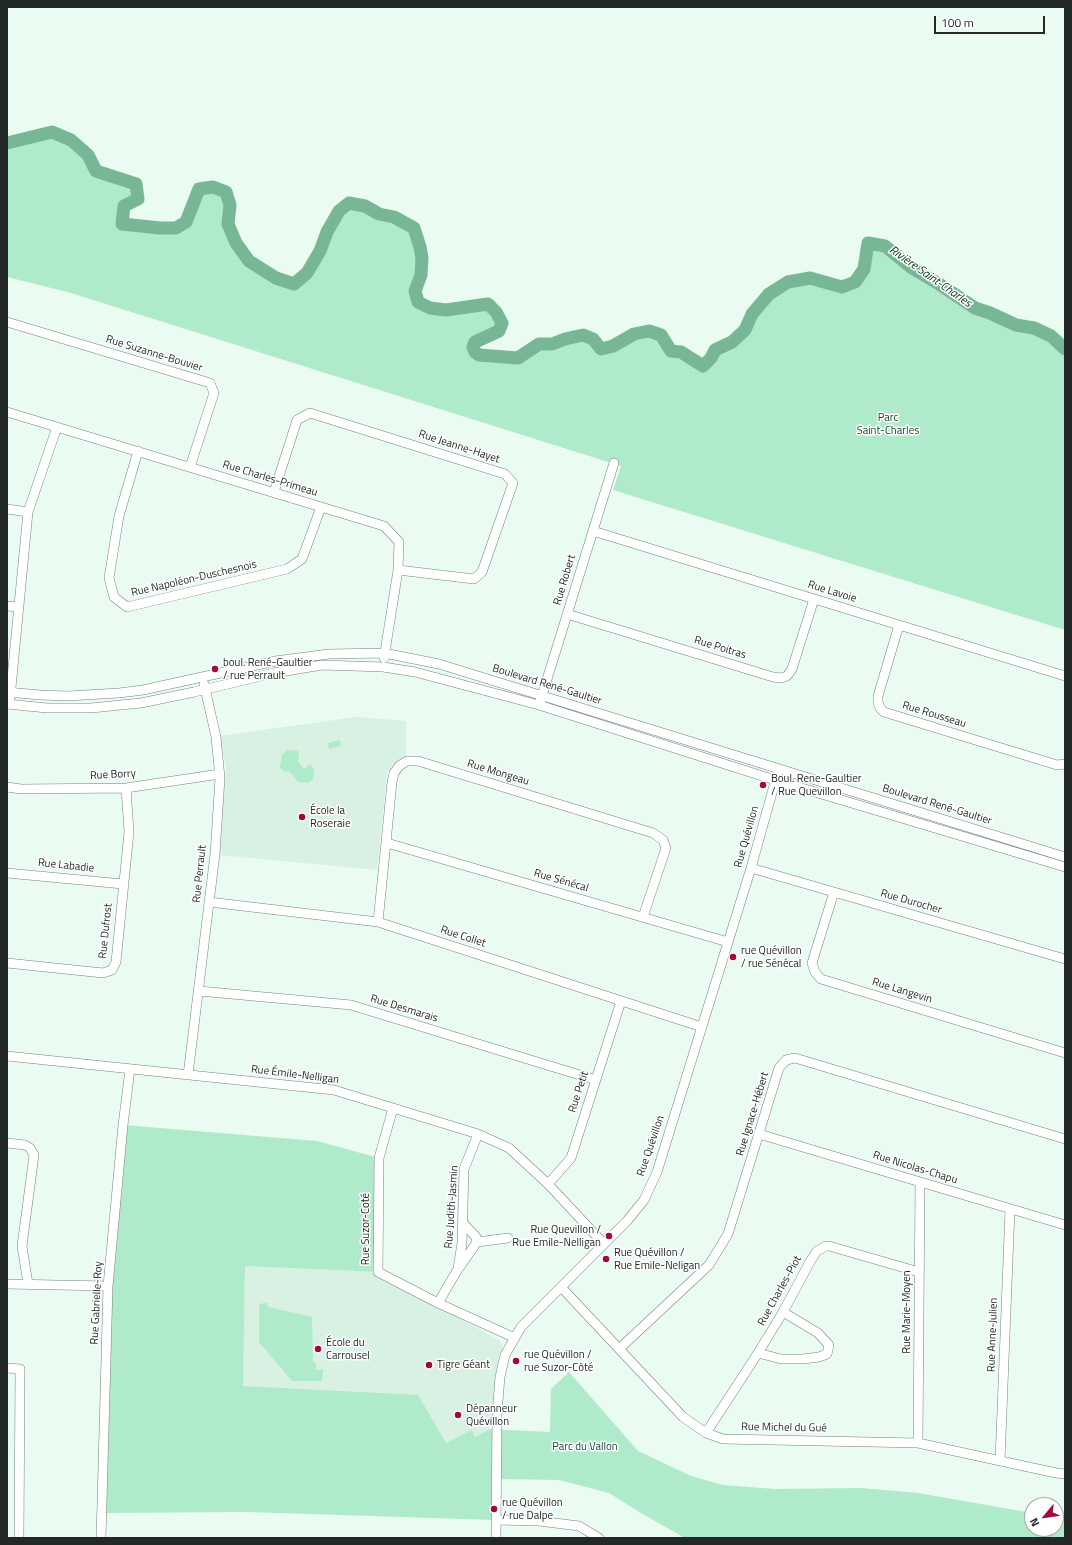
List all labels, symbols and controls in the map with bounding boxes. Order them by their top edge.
scale bar [936,8,1047,34]
text: 100 m [941,13,974,32]
water label: Rivière Saint-Charles [886,243,974,311]
street label: Rue Suzanne-Bouvier [104,333,204,375]
park label: Parc Saint-Charles [857,411,919,437]
street label: Rue Jeanne-Hayet [417,428,501,466]
street label: Rue Charles-Primeau [221,458,319,500]
street label: Rue Robert [551,553,579,607]
street label: Rue Napoléon-Duschesnois [130,558,258,600]
street label: Rue Lavoie [806,578,858,606]
street label: Rue Poitras [692,634,748,662]
place label: boul. René-Gaultier / rue Perrault [223,656,313,682]
street label: Boulevard René-Gaultier [491,662,603,708]
marker: boul. René-Gaultier / rue Perrault [210,664,220,674]
street label: Rue Rousseau [901,699,967,731]
street label: Rue Mongeau [465,757,531,789]
street label: Rue Borry [90,767,136,783]
place label: Boul. Rene-Gaultier / Rue Quevillon [771,772,862,798]
marker: Boul. Rene-Gaultier / Rue Quevillon [758,780,768,790]
street label: Boulevard René-Gaultier [881,782,993,828]
place label: École la Roseraie [310,804,350,830]
street label: Rue Quévillon [732,805,762,869]
marker: École la Roseraie [297,812,307,822]
street label: Rue Perrault [190,844,210,904]
street label: Rue Labadie [37,856,95,876]
street label: Rue Sénécal [532,867,590,895]
street label: Rue Durocher [879,887,943,917]
street label: Rue Dufrost [97,903,115,959]
street label: Rue Collet [439,924,487,950]
place label: rue Quévillon / rue Sénécal [741,944,802,970]
marker: rue Quévillon / rue Sénécal [728,952,738,962]
street label: Rue Langevin [870,976,934,1006]
street label: Rue Desmarais [369,992,439,1026]
street label: Rue Émile-Nelligan [250,1063,340,1087]
street label: Rue Petit [566,1070,592,1114]
street label: Rue Ignace-Hébert [734,1070,772,1158]
street label: Rue Quévillon [634,1114,668,1178]
street label: Rue Nicolas-Chapu [871,1149,959,1187]
street label: Rue Judith-Jasmin [443,1165,461,1249]
street label: Rue Suzor-Coté [359,1193,373,1265]
place label: Rue Quevillon / Rue Emile-Nelligan [512,1223,601,1249]
marker: Rue Quevillon / Rue Emile-Nelligan [604,1231,614,1241]
place label: Rue Quévillon / Rue Emile-Neligan [614,1246,700,1272]
marker: Rue Quévillon / Rue Emile-Neligan [601,1254,611,1264]
street label: Rue Charles-Piot [755,1254,805,1328]
street label: Rue Gabrielle-Roy [88,1261,106,1345]
street label: Rue Marie-Moyen [900,1270,914,1354]
street label: Rue Anne-Julien [985,1298,1001,1372]
place label: École du Carrousel [326,1336,370,1362]
marker: École du Carrousel [313,1344,323,1354]
place label: rue Quévillon / rue Suzor-Côté [524,1348,593,1374]
marker: rue Quévillon / rue Suzor-Côté [511,1356,521,1366]
place label: Tigre Géant [437,1358,490,1372]
marker: Tigre Géant [424,1360,434,1370]
place label: Dépanneur Quévillon [466,1402,517,1428]
marker: Dépanneur Quévillon [453,1410,463,1420]
street label: Rue Michel du Gué [741,1421,827,1435]
park label: Parc du Vallon [552,1440,618,1454]
place label: rue Quévillon / rue Dalpe [502,1496,563,1522]
north arrow [1024,1497,1064,1537]
marker: rue Quévillon / rue Dalpe [489,1504,499,1514]
text: N [1026,1515,1043,1530]

